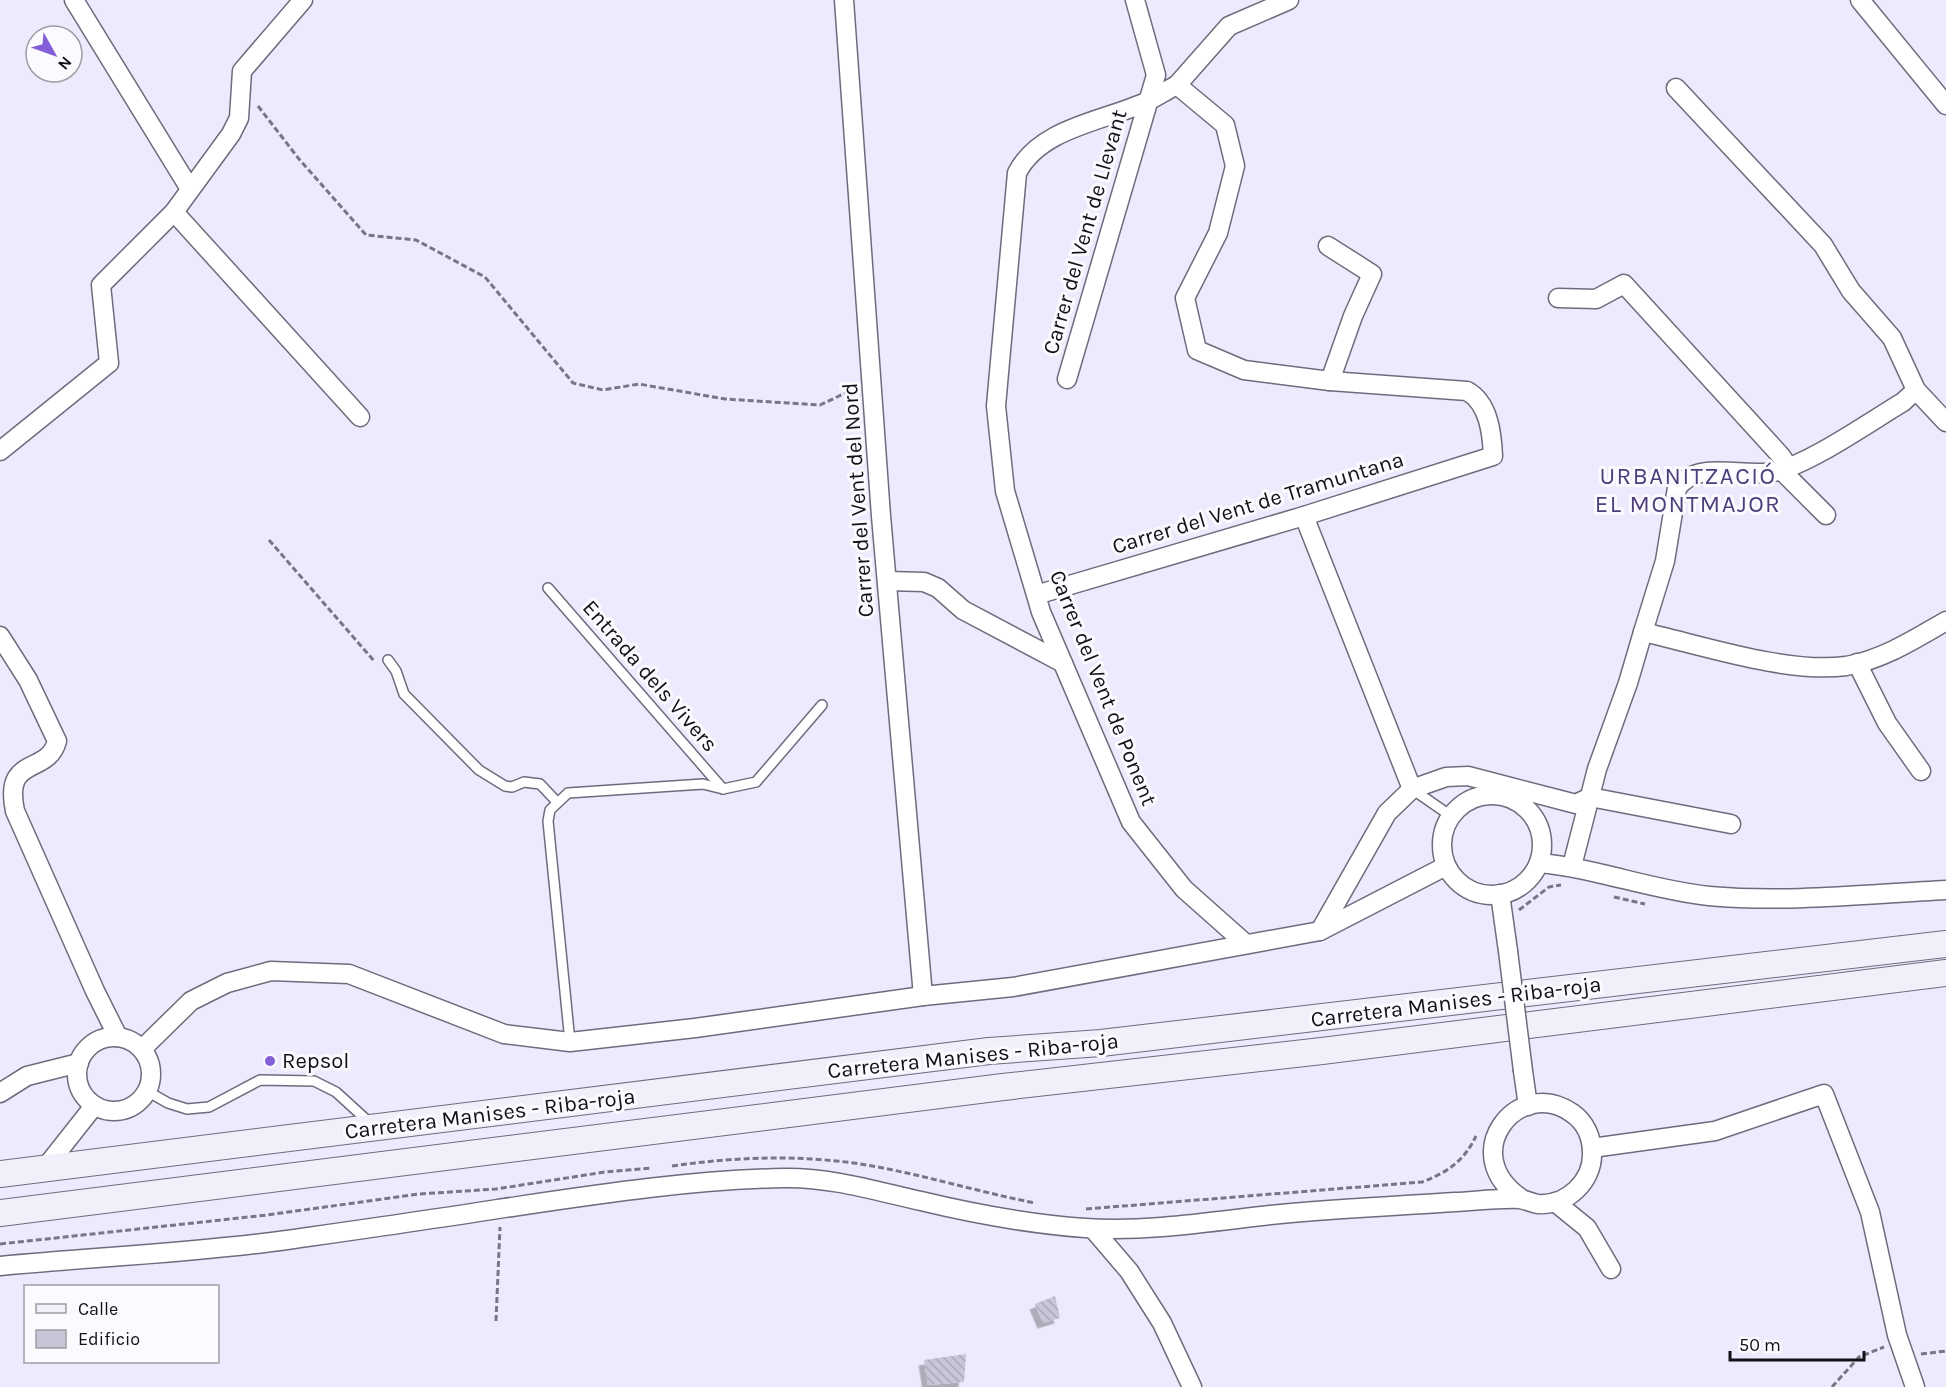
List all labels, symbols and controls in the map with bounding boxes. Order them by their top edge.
north arrow [24,24,84,84]
text: N [54,53,76,74]
street label: Carrer del Vent de Llevant [1038,107,1132,357]
street label: Carrer del Vent del Nord [837,382,879,618]
street label: Carrer del Vent de Tramuntana [1109,446,1407,560]
district label: URBANITZACIÓ EL MONTMAJOR [1595,462,1781,518]
street label: Carrer del Vent de Ponent [1044,567,1162,809]
street label: Entrada dels Vivers [577,595,723,757]
street label: Carretera Manises - Riba-roja [1309,971,1603,1033]
street label: Carretera Manises - Riba-roja [826,1028,1120,1084]
place label: Repsol [282,1048,349,1074]
marker: Repsol [263,1054,277,1068]
street label: Carretera Manises - Riba-roja [343,1083,637,1145]
legend [24,1285,219,1363]
text: Calle [78,1298,118,1320]
scale bar [1730,1324,1864,1362]
text: Edificio [78,1328,140,1350]
text: 50 m [1739,1334,1781,1356]

